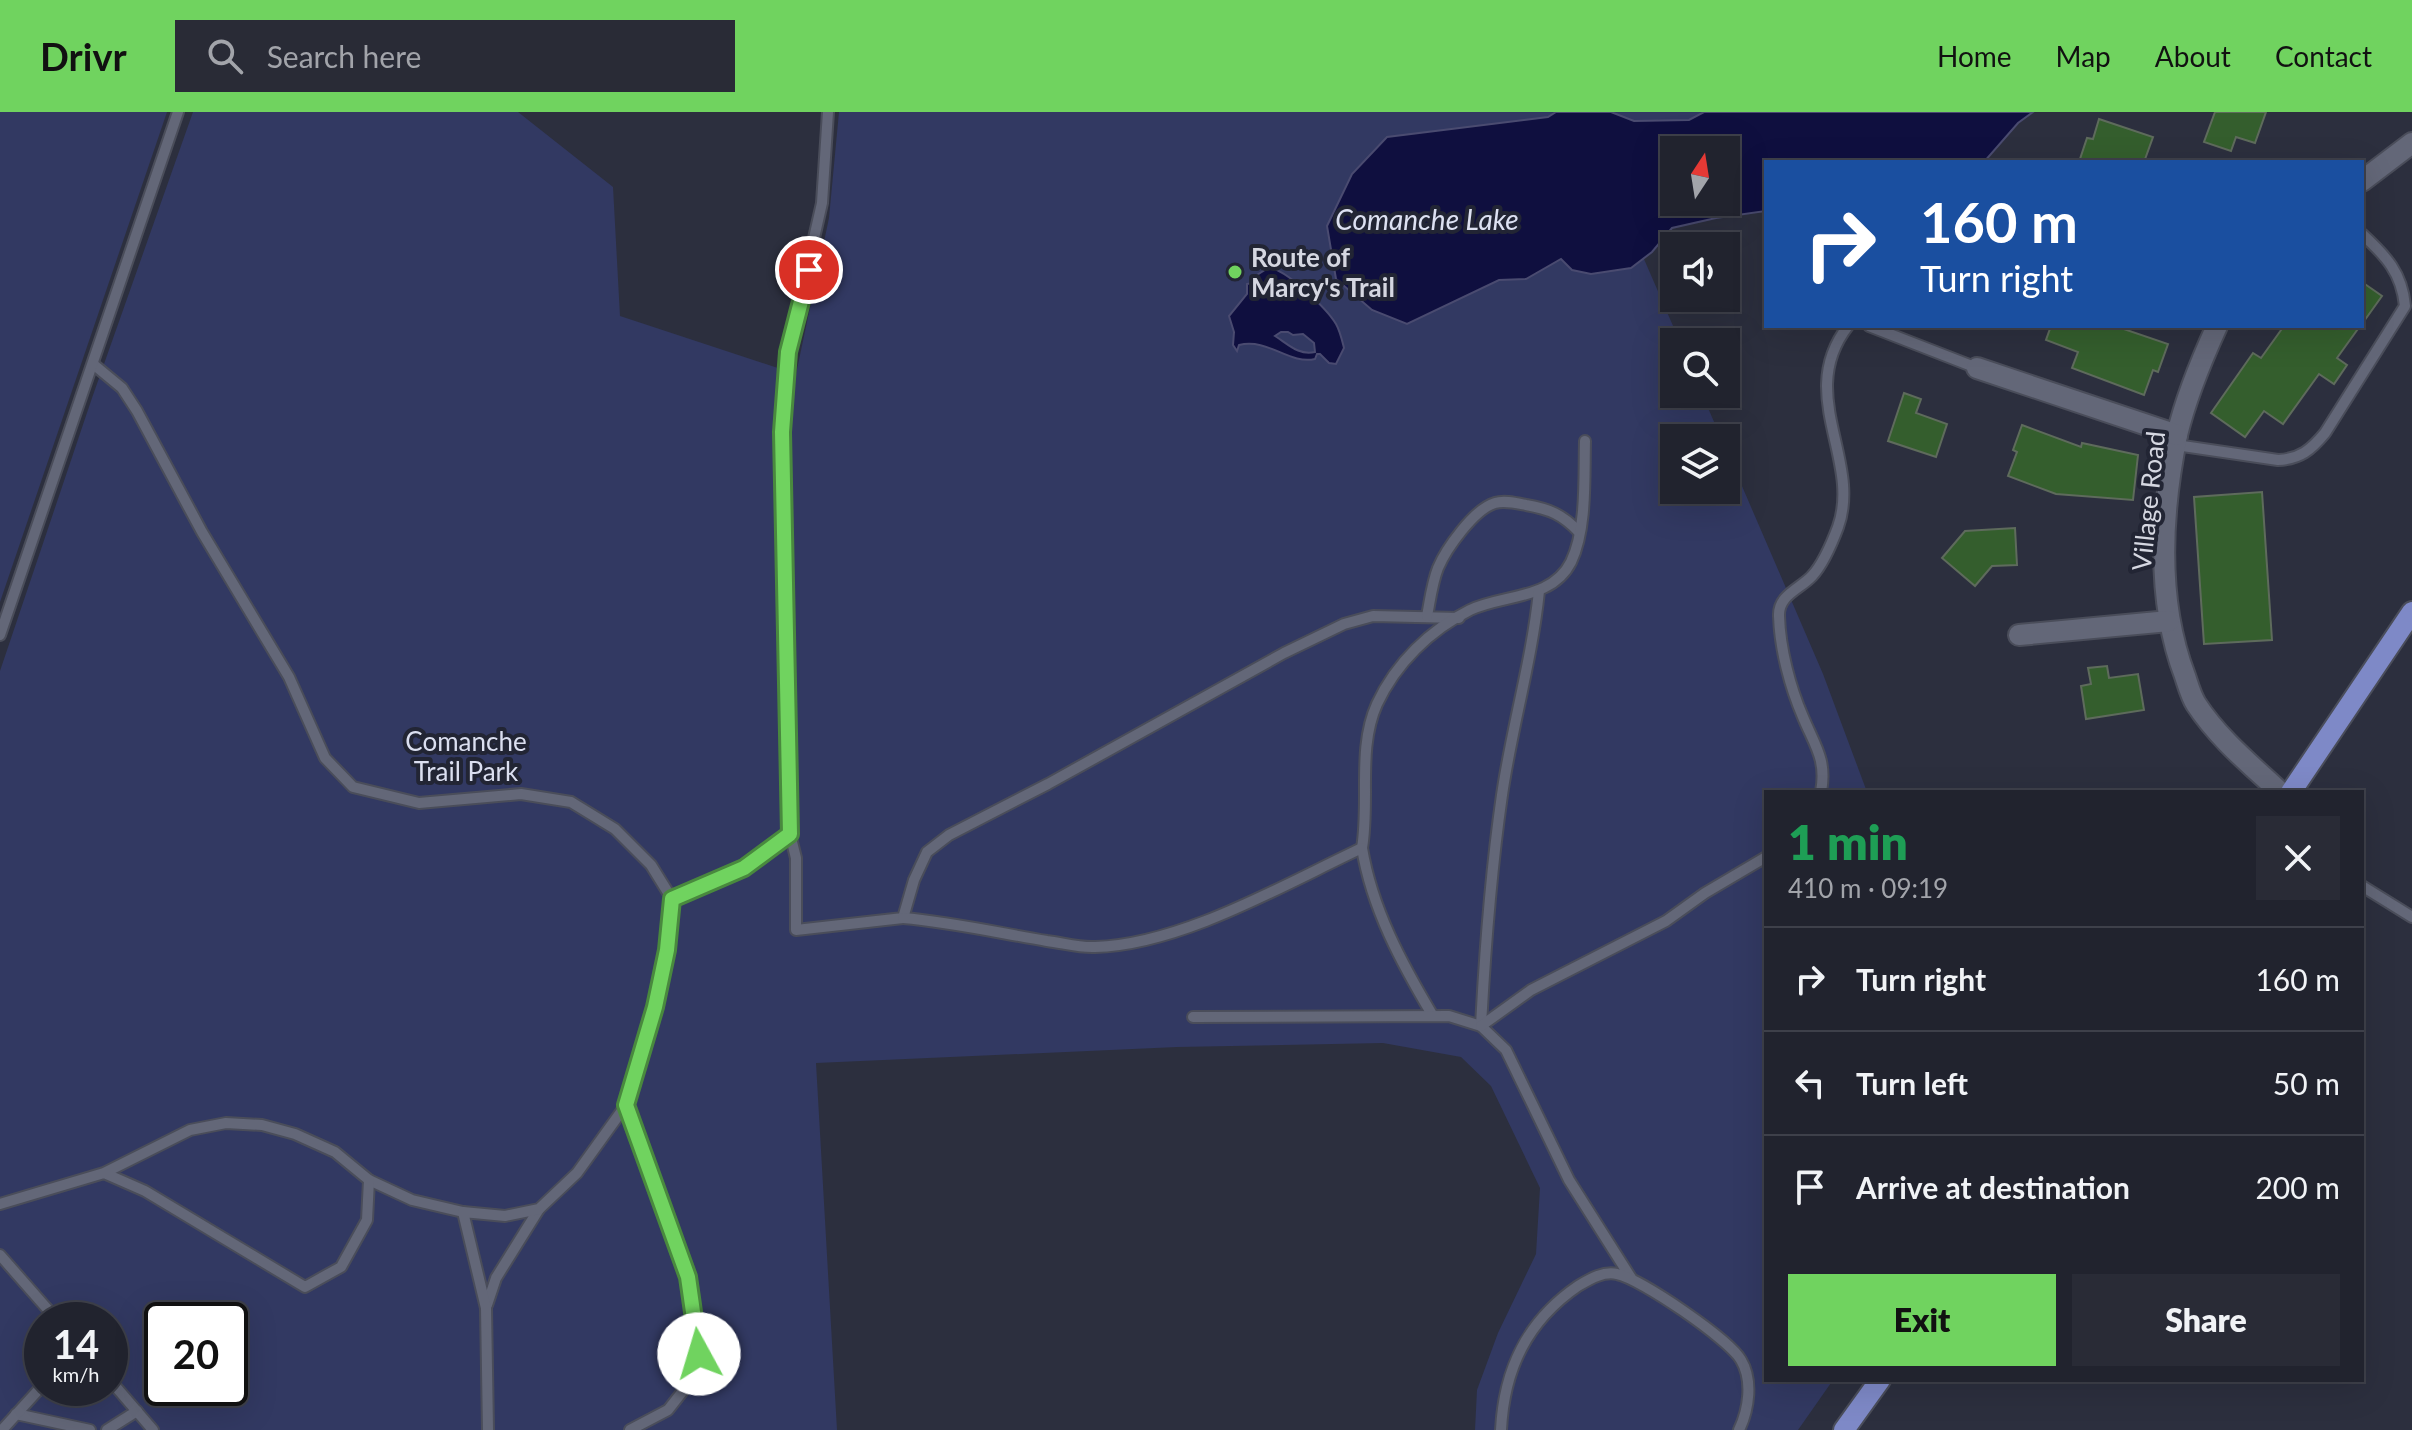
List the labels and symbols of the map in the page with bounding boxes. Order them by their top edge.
north arrow [1660,136,1740,216]
water label: Comanche Lake [1335,202,1519,236]
pin [775,236,843,304]
place label: Route of Marcy's Trail [1251,241,1395,303]
marker: Route of Marcy's Trail [1226,263,1244,281]
street label: Village Road [2125,430,2171,572]
park label: Comanche Trail Park [405,725,527,787]
speed limit sign: 20 [144,1302,248,1406]
position arrow [657,1312,741,1396]

